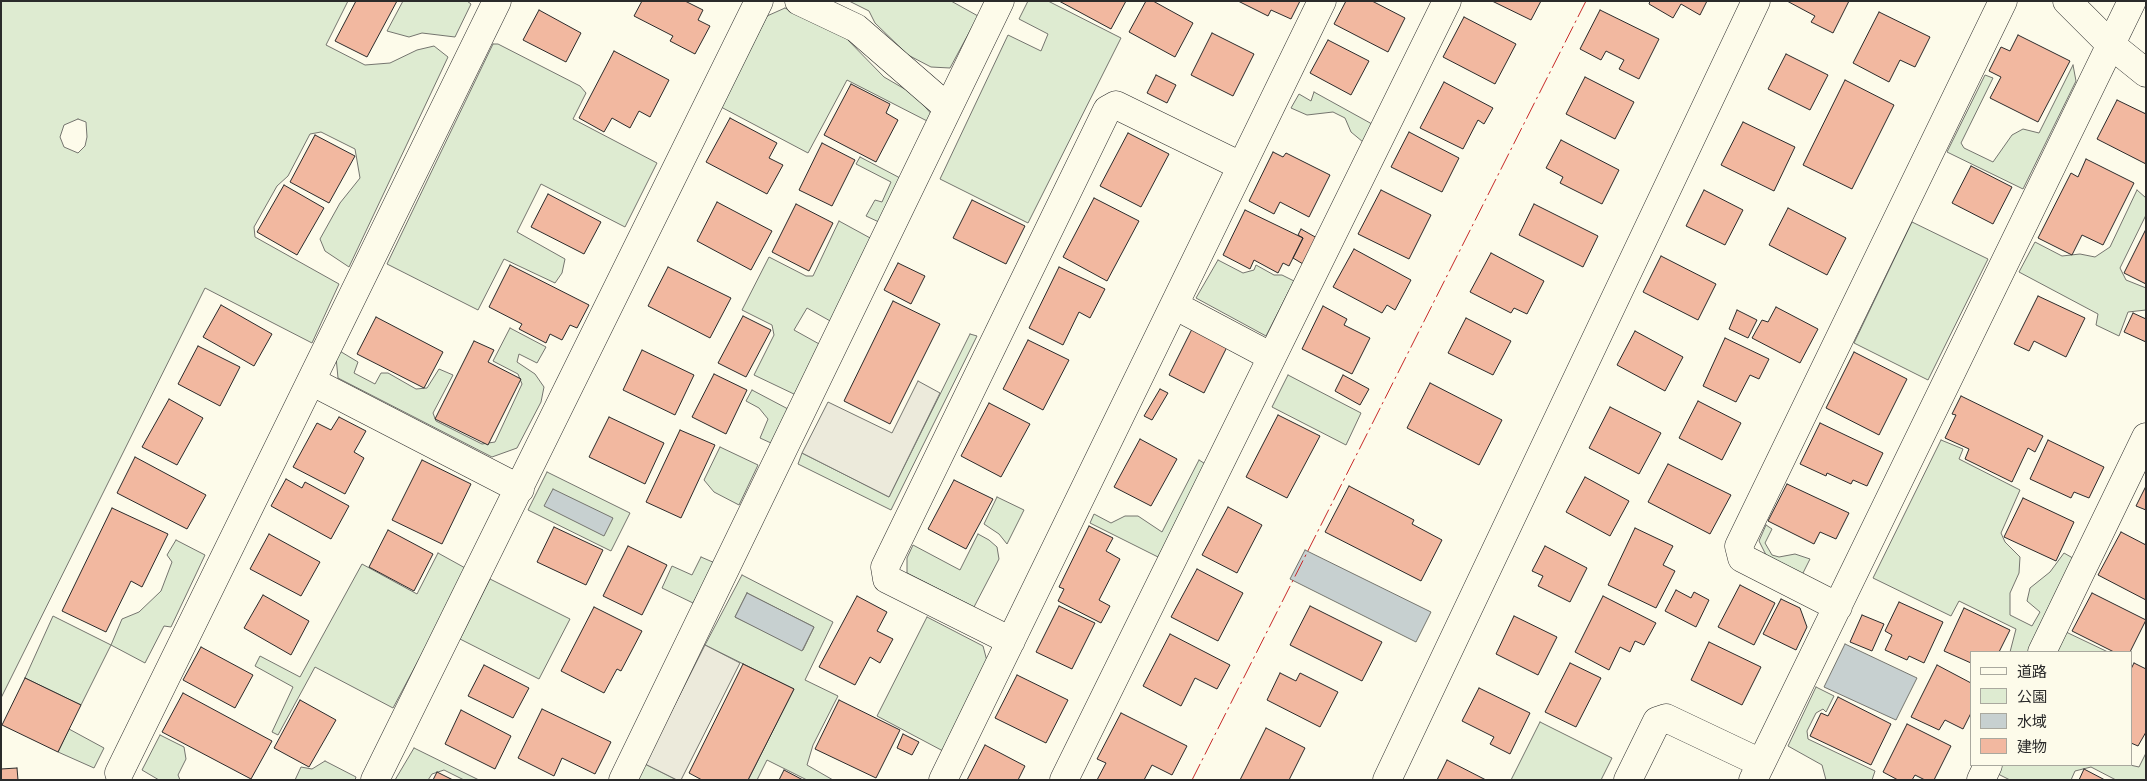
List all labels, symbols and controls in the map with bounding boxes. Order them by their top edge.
legend [1970,651,2132,766]
text: 道路 [2017,663,2047,681]
text: 公園 [2017,688,2047,706]
text: 水域 [2017,713,2047,731]
text: 建物 [2017,738,2047,756]

